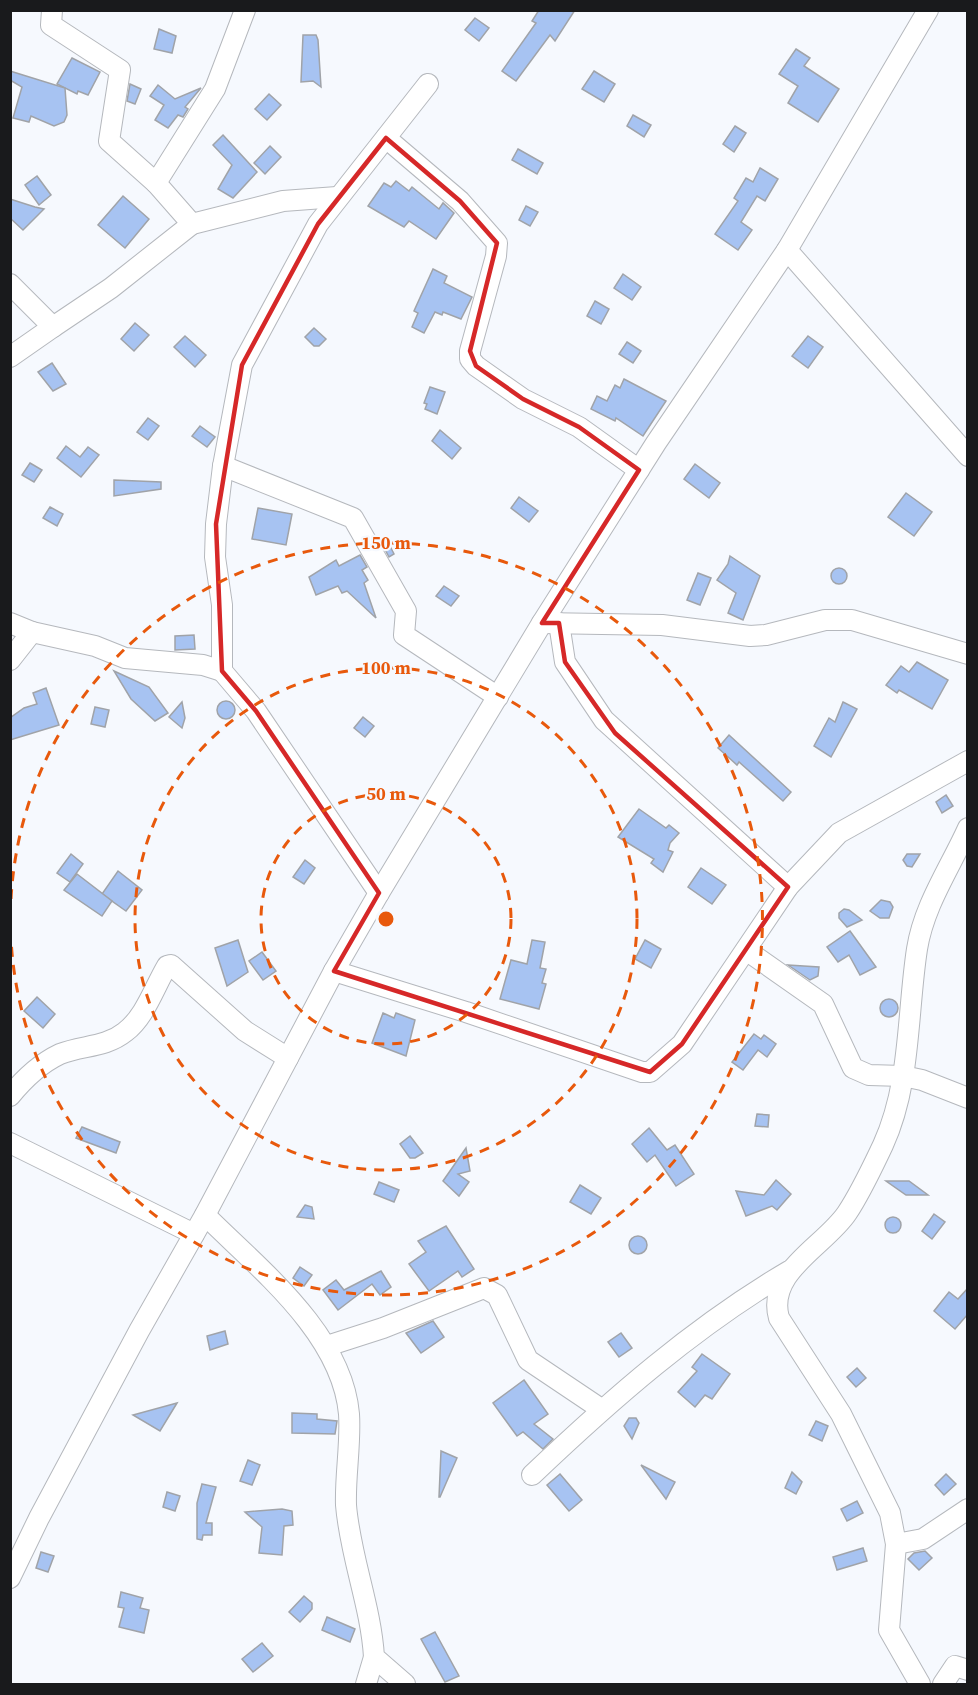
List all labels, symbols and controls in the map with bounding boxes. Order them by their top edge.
text: 150 m [361,530,411,555]
text: 100 m [361,655,411,680]
text: 50 m [366,781,406,806]
centre of rings [376,909,396,929]

